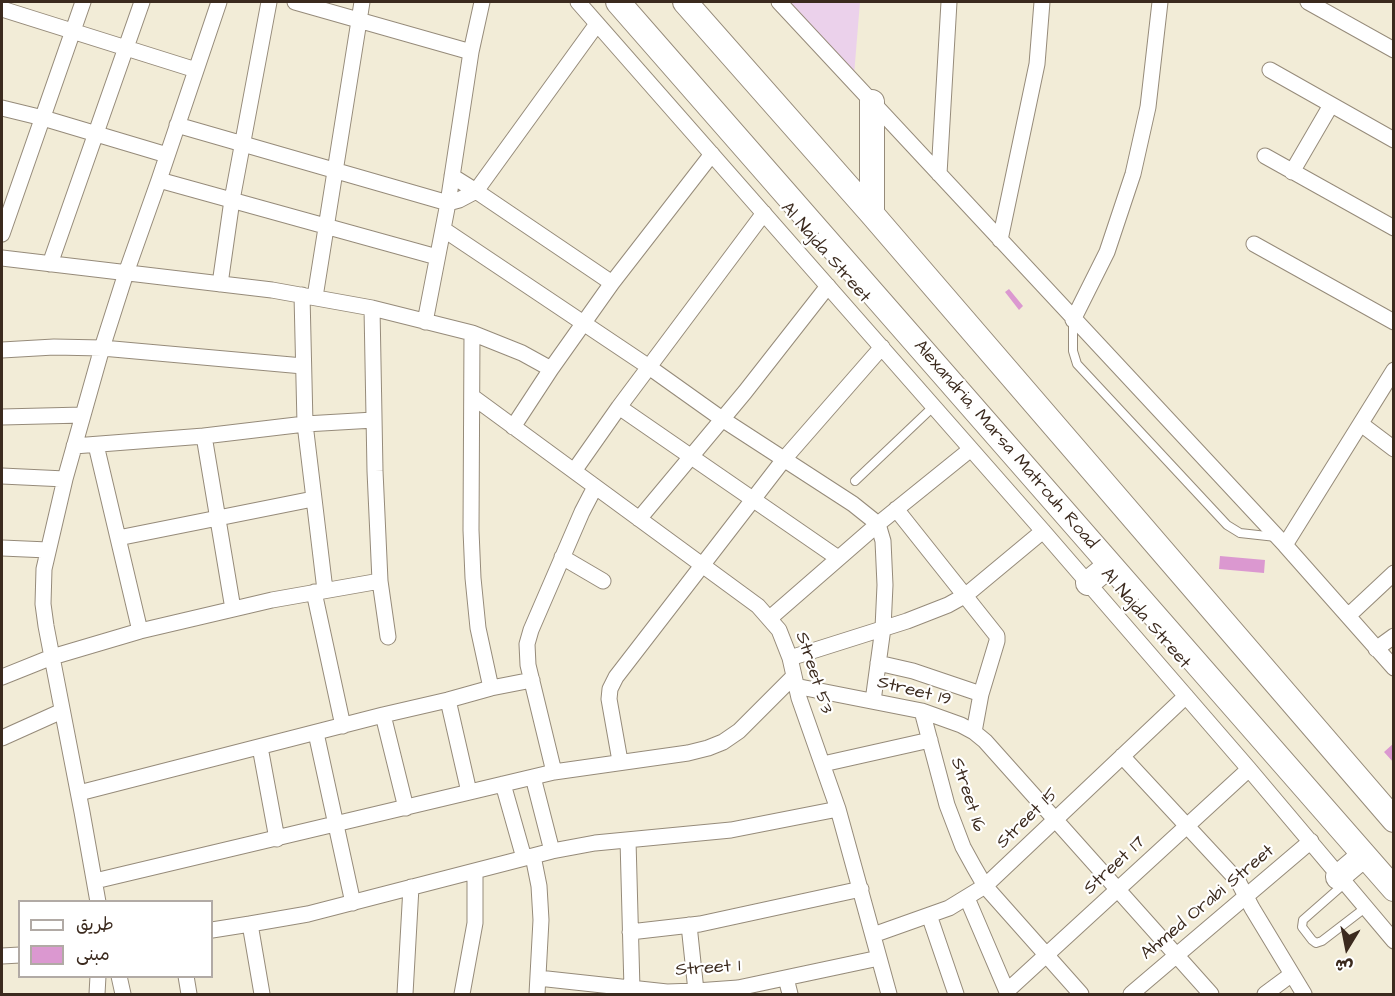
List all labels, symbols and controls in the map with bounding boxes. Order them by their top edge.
street label: Al Najda Street [775,198,875,308]
street label: Alexandria, Marsa Matrouh Road [908,336,1102,554]
street label: Al Najda Street [1095,564,1195,674]
street label: Street 53 [790,629,836,717]
street label: Street 19 [875,672,953,712]
street label: Street 16 [945,755,989,835]
street label: Street 15 [993,784,1063,854]
street label: Street 17 [1080,832,1150,900]
street label: Ahmed Orabi Street [1137,841,1279,965]
legend [18,900,213,978]
text: طريق [76,912,114,937]
north arrow [1317,918,1377,978]
text: مبنى [76,942,110,967]
text: ش [1333,953,1354,978]
street label: Street 1 [675,956,741,982]

